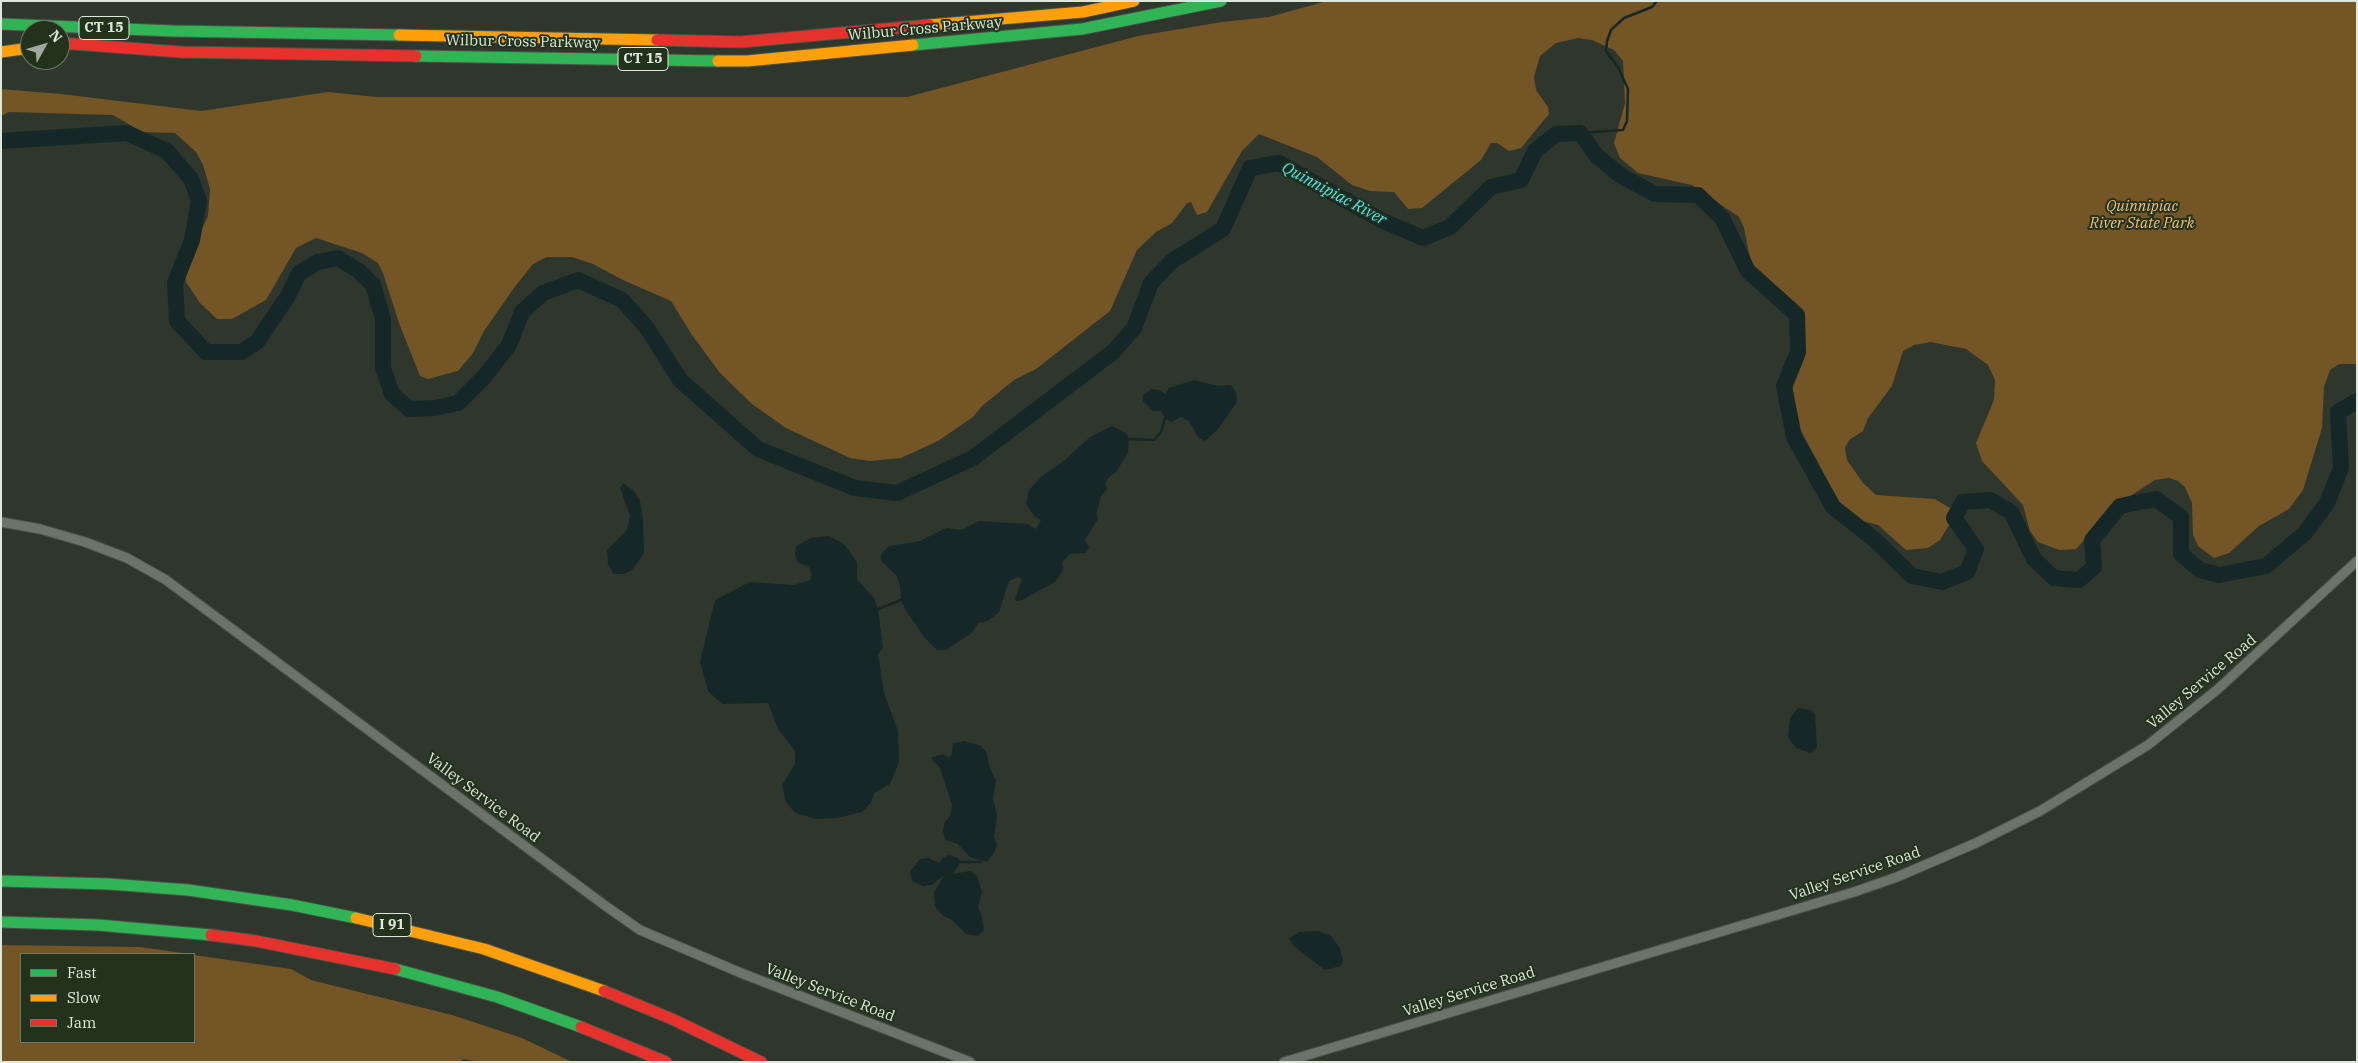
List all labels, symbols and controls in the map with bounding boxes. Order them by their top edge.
street label: Wilbur Cross Parkway [847,13,1003,45]
road number: CT 15 [79,16,129,40]
north arrow [20,20,70,70]
text: N [45,26,66,46]
street label: Wilbur Cross Parkway [445,32,601,52]
road number: CT 15 [618,48,668,70]
water label: Quinnipiac River [1278,158,1390,230]
park label: Quinnipiac River State Park [2090,198,2194,233]
street label: Valley Service Road [2144,631,2260,733]
street label: Valley Service Road [423,750,543,846]
street label: Valley Service Road [1787,843,1923,905]
road number: I 91 [373,914,411,936]
legend [20,953,195,1043]
street label: Valley Service Road [763,960,897,1026]
text: Fast [67,963,97,982]
street label: Valley Service Road [1401,963,1537,1021]
text: Slow [67,988,100,1007]
text: Jam [67,1013,96,1032]

